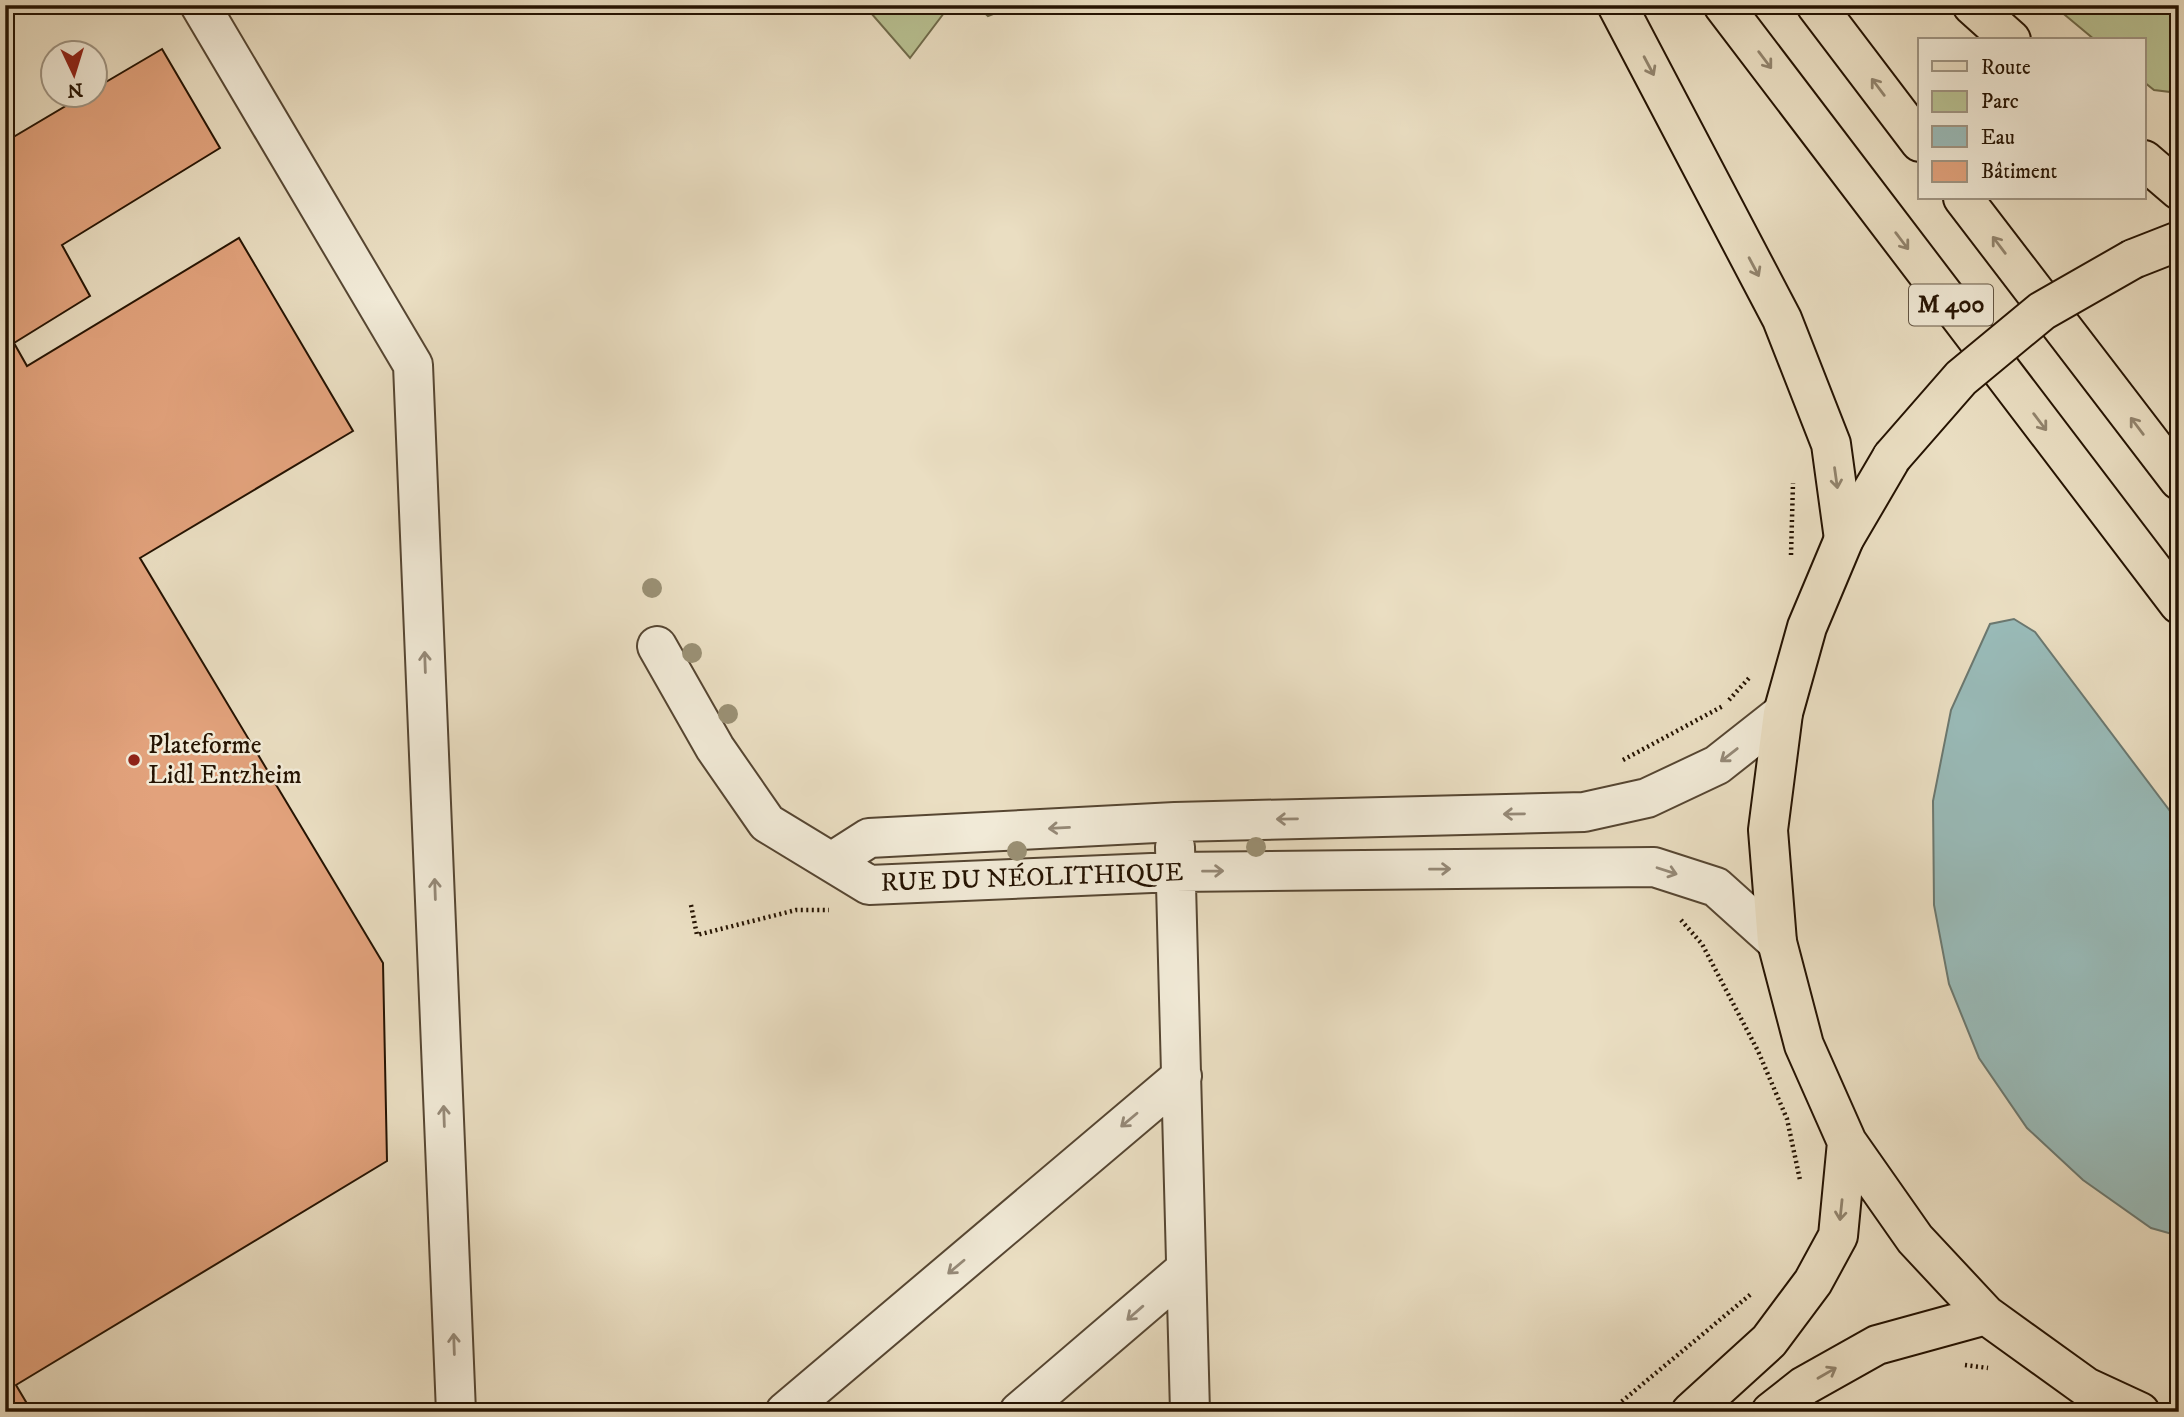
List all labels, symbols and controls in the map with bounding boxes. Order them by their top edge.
north arrow [38,38,108,108]
legend [1918,38,2146,200]
one-way arrow [1757,50,1772,68]
one-way arrow [1642,55,1656,76]
text: Route [1981,55,2031,81]
text: N [66,77,84,102]
one-way arrow [1871,79,1886,97]
text: Parc [1981,89,2019,115]
text: Eau [1981,125,2015,151]
text: Bâtiment [1981,159,2058,185]
one-way arrow [1895,231,1910,249]
one-way arrow [1992,236,2007,255]
one-way arrow [1748,256,1762,277]
road number: M 400 [1909,284,1993,326]
one-way arrow [2033,412,2047,431]
one-way arrow [2130,417,2145,436]
one-way arrow [1829,466,1842,489]
one-way arrow [419,650,432,673]
place label: Plateforme Lidl Entzheim [148,729,302,792]
one-way arrow [1720,747,1739,762]
marker: Plateforme Lidl Entzheim [126,752,142,768]
one-way arrow [1503,807,1526,821]
one-way arrow [1275,812,1298,826]
one-way arrow [1049,822,1071,835]
street label: RUE DU NÉOLITHIQUE [880,856,1184,900]
one-way arrow [1428,862,1451,876]
one-way arrow [1201,864,1224,878]
one-way arrow [1656,865,1678,878]
one-way arrow [428,878,441,901]
one-way arrow [438,1105,451,1128]
one-way arrow [1121,1112,1139,1128]
one-way arrow [1834,1198,1847,1221]
one-way arrow [947,1259,965,1275]
one-way arrow [1126,1305,1144,1321]
one-way arrow [447,1332,460,1355]
one-way arrow [1817,1366,1837,1380]

